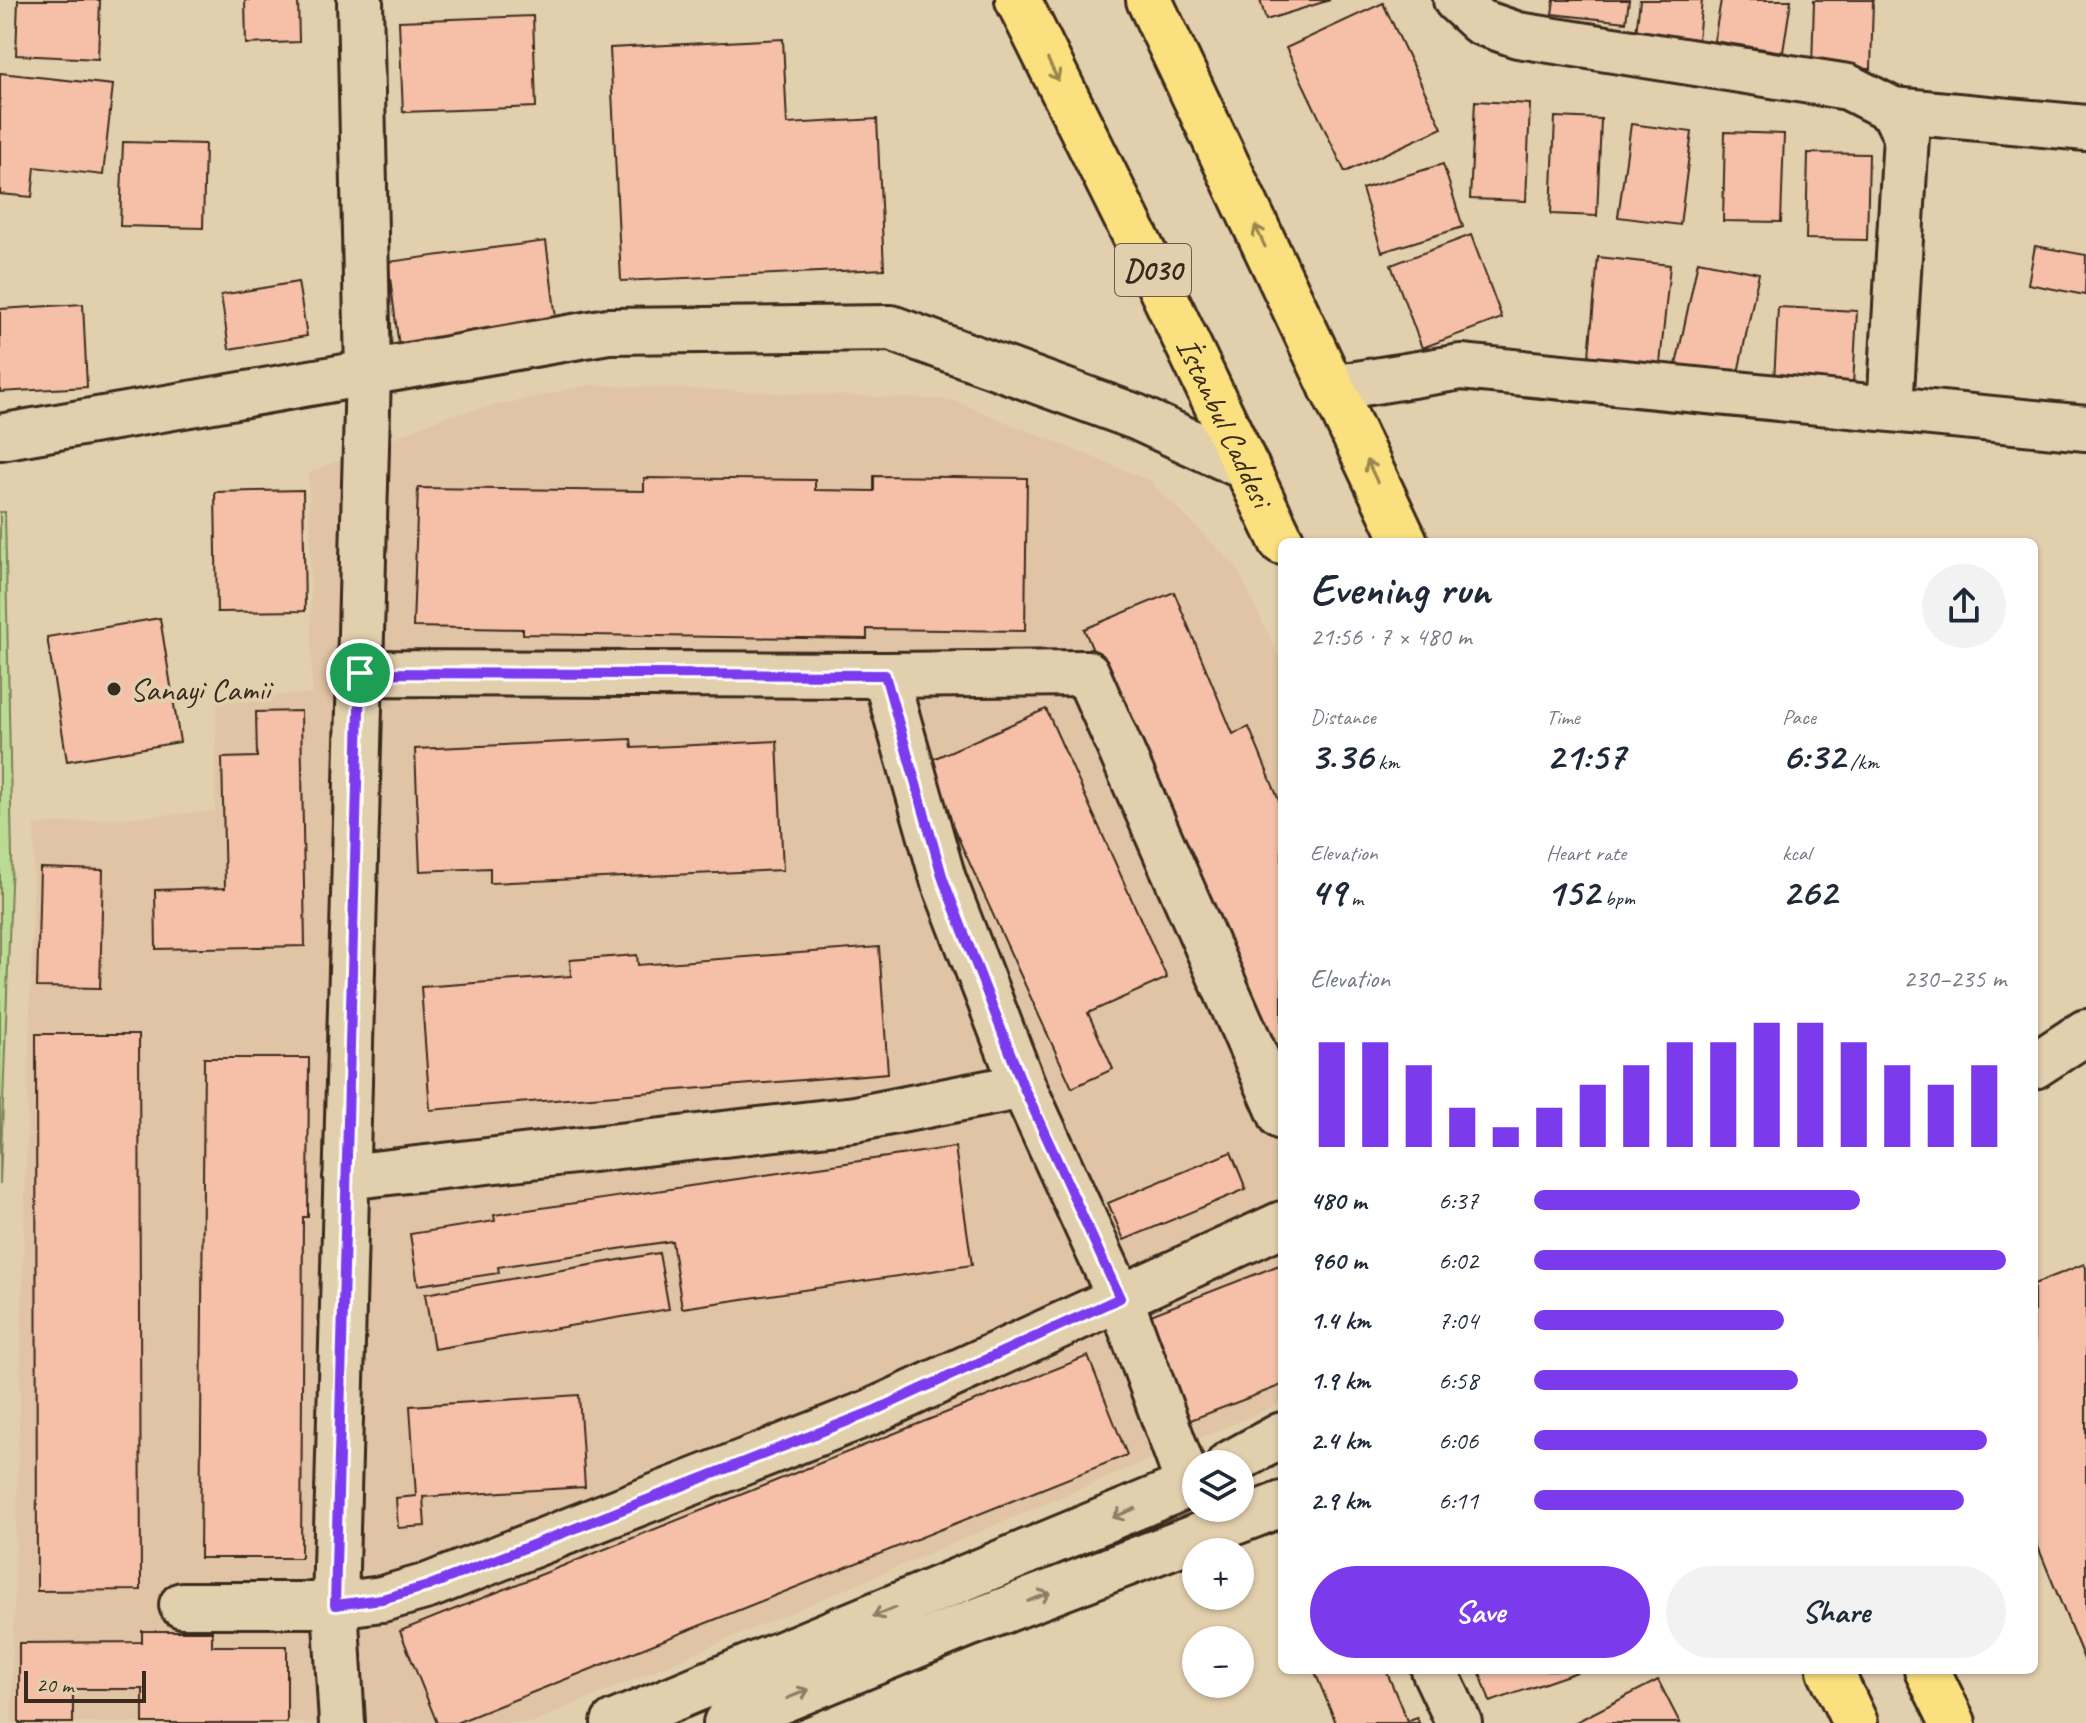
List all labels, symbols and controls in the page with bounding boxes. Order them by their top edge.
one-way arrow [1046,57,1061,81]
one-way arrow [1252,225,1267,249]
road number: D030 [1115,244,1191,296]
street label: İstanbul Caddesi [1167,331,1284,517]
one-way arrow [1364,460,1379,484]
text: Evening run [1310,562,1490,617]
button: share [1922,564,2006,648]
text: 21:56 · 7 × 480 m [1310,620,1471,653]
pin [326,639,394,707]
icon: arrive [338,651,382,695]
place label: Sanayi Camii [130,669,274,710]
marker: Sanayi Camii [105,680,123,698]
text: Distance [1310,703,1376,731]
text: Time [1546,703,1580,731]
text: Pace [1782,703,1816,731]
text: 3.36 [1310,731,1373,781]
text: 21:57 [1546,731,1625,781]
text: 6:32 [1782,731,1845,781]
text: km [1373,748,1400,776]
text: /km [1845,748,1879,776]
text: Elevation [1310,839,1378,867]
text: Heart rate [1546,839,1626,867]
text: kcal [1782,839,1811,867]
text: 49 [1310,867,1346,917]
text: 152 [1546,867,1599,917]
text: 262 [1782,867,1837,917]
text: m [1346,884,1363,912]
text: bpm [1599,884,1635,912]
text: Elevation [1310,962,1390,995]
text: 230–235 m [1903,962,2006,995]
text: 480 m [1310,1184,1366,1217]
text: 6:37 [1438,1184,1478,1217]
text: 960 m [1310,1244,1366,1277]
text: 6:02 [1438,1244,1478,1277]
text: 1.4 km [1310,1304,1370,1337]
text: 7:04 [1438,1304,1478,1337]
text: 1.9 km [1310,1364,1370,1397]
text: 6:58 [1438,1364,1478,1397]
text: 2.4 km [1310,1424,1370,1457]
text: 6:06 [1438,1424,1478,1457]
map controls [1182,1450,1254,1698]
button: layers [1182,1450,1254,1522]
text: 2.9 km [1310,1484,1370,1517]
text: 6:11 [1438,1484,1478,1517]
one-way arrow [1112,1506,1137,1521]
button: + [1182,1538,1254,1610]
button: Save [1310,1566,1650,1658]
button: Share [1666,1566,2006,1658]
one-way arrow [1026,1589,1051,1603]
one-way arrow [872,1605,897,1620]
button: − [1182,1626,1254,1698]
scale bar [24,1667,146,1703]
text: 20 m [36,1671,73,1699]
one-way arrow [785,1685,810,1700]

